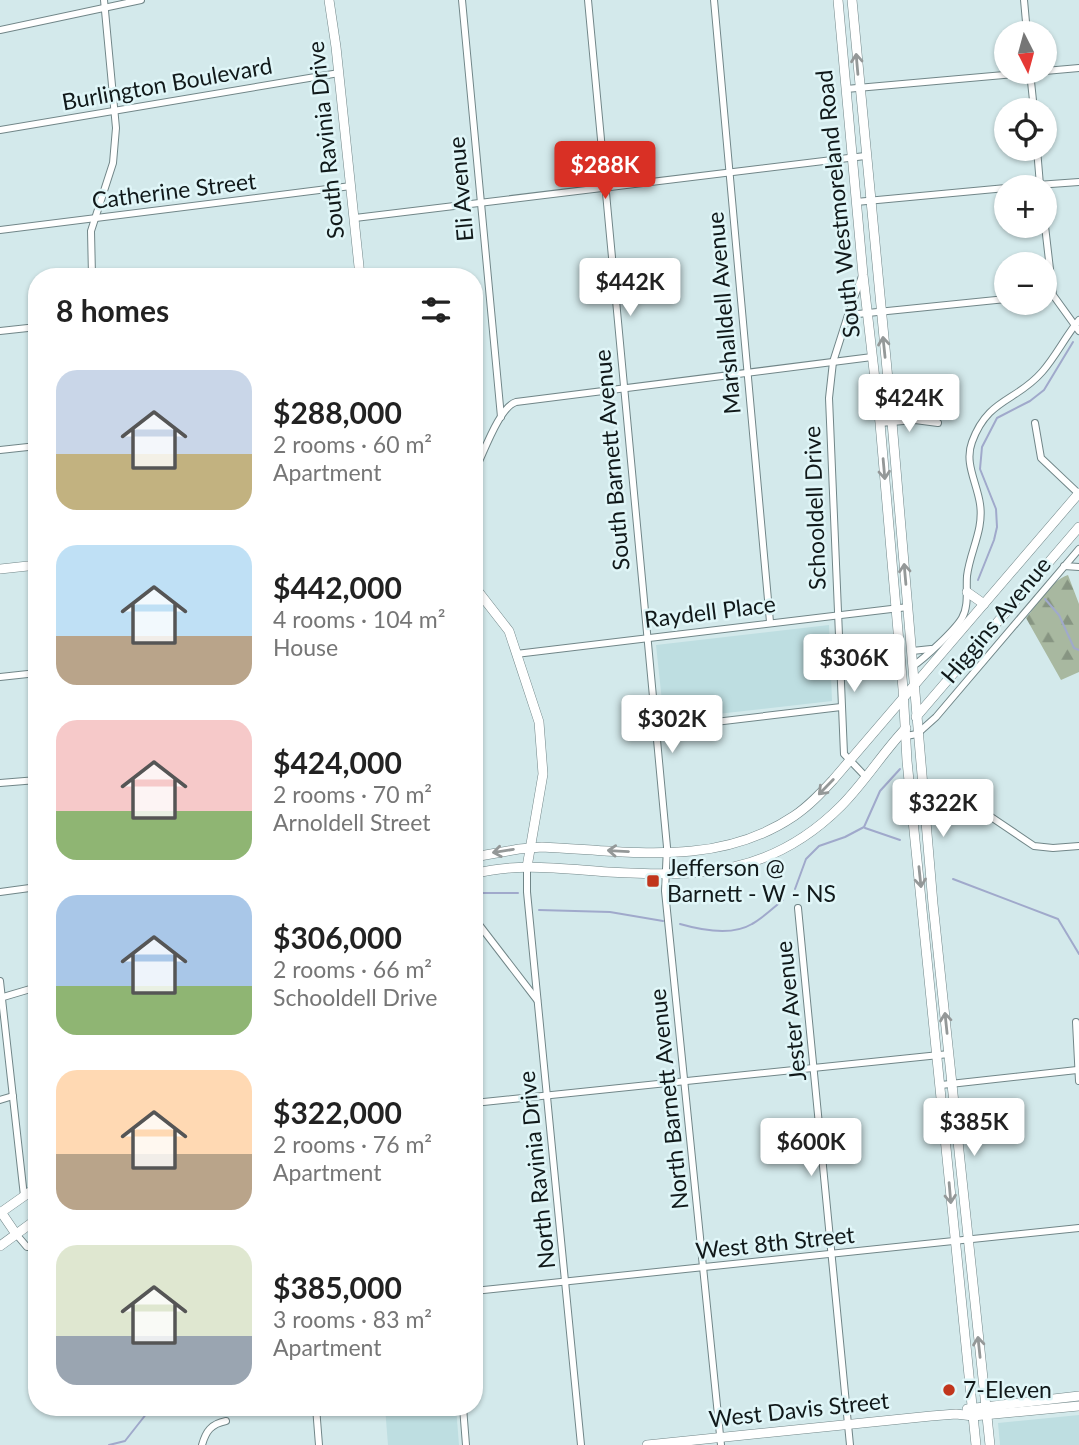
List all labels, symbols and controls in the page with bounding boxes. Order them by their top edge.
north arrow [994,21,1057,84]
map controls [994,21,1057,315]
street label: South Ravinia Drive [301,40,349,240]
street label: Burlington Boulevard [59,51,274,115]
one-way arrow [851,53,864,75]
street label: South Westmoreland Road [809,69,865,339]
button: locate [994,98,1057,161]
street label: Eli Avenue [441,135,479,243]
pin: $288K [556,142,654,201]
text: $288K [570,150,640,178]
street label: Catherine Street [90,166,258,214]
button: + [994,175,1057,238]
street label: Marshalldell Avenue [700,211,746,415]
button: − [994,252,1057,315]
pin: $442K [581,258,679,318]
text: $442K [595,267,665,295]
icon: filters [417,291,455,329]
text: 8 homes [56,292,169,328]
one-way arrow [877,337,890,359]
street label: South Barnett Avenue [587,348,635,572]
pin: $424K [860,374,958,434]
text: $424K [874,383,944,411]
text: $288,000 [273,394,402,430]
icon: home [112,398,196,482]
street label: Schooldell Drive [797,425,831,591]
text: 2 rooms · 60 m² [273,430,432,458]
one-way arrow [878,457,891,480]
text: Apartment [273,458,381,486]
street label: Higgins Avenue [934,550,1056,688]
one-way arrow [898,563,911,586]
text: $442,000 [273,569,402,605]
icon: home [112,573,196,657]
street label: Raydell Place [643,589,777,633]
text: 4 rooms · 104 m² [273,605,445,633]
text: House [273,633,338,661]
pin: $306K [805,634,903,694]
text: $306K [819,643,889,671]
pin: $302K [623,696,721,755]
text: $302K [637,704,707,732]
text: $424,000 [273,744,402,780]
icon: home [112,748,196,832]
one-way arrow [818,778,835,795]
text: 2 rooms · 70 m² [273,780,432,808]
pin: $322K [894,780,992,839]
text: $322K [908,788,978,816]
text: Arnoldell Street [273,808,431,836]
one-way arrow [607,844,630,857]
one-way arrow [492,845,514,858]
place label: Jefferson @ Barnett - W - NS [667,853,836,907]
one-way arrow [914,865,927,888]
marker: Jefferson @ Barnett - W - NS [645,873,661,889]
text: $306,000 [273,919,402,955]
icon: home [112,923,196,1007]
street label: Jester Avenue [769,940,811,1083]
text: 2 rooms · 66 m² [273,955,432,983]
text: Schooldell Drive [273,983,437,1011]
street label: North Barnett Avenue [642,987,694,1211]
one-way arrow [939,1012,952,1035]
street label: North Ravinia Drive [512,1070,560,1270]
text: $322,000 [273,1094,402,1130]
icon: home [112,1098,196,1182]
pin: $385K [925,1098,1023,1158]
text: $385K [939,1107,1009,1135]
pin: $600K [762,1118,860,1178]
text: $600K [776,1127,846,1155]
text: 2 rooms · 76 m² [273,1130,432,1158]
text: Apartment [273,1158,381,1186]
one-way arrow [944,1181,957,1204]
street label: West 8th Street [694,1220,856,1264]
text: $385,000 [273,1269,402,1305]
icon: home [112,1273,196,1357]
text: 3 rooms · 83 m² [273,1305,432,1333]
text: Apartment [273,1333,381,1361]
one-way arrow [972,1336,985,1359]
place label: 7-Eleven [963,1375,1052,1403]
marker: 7-Eleven [941,1382,957,1398]
street label: West Davis Street [707,1386,891,1432]

